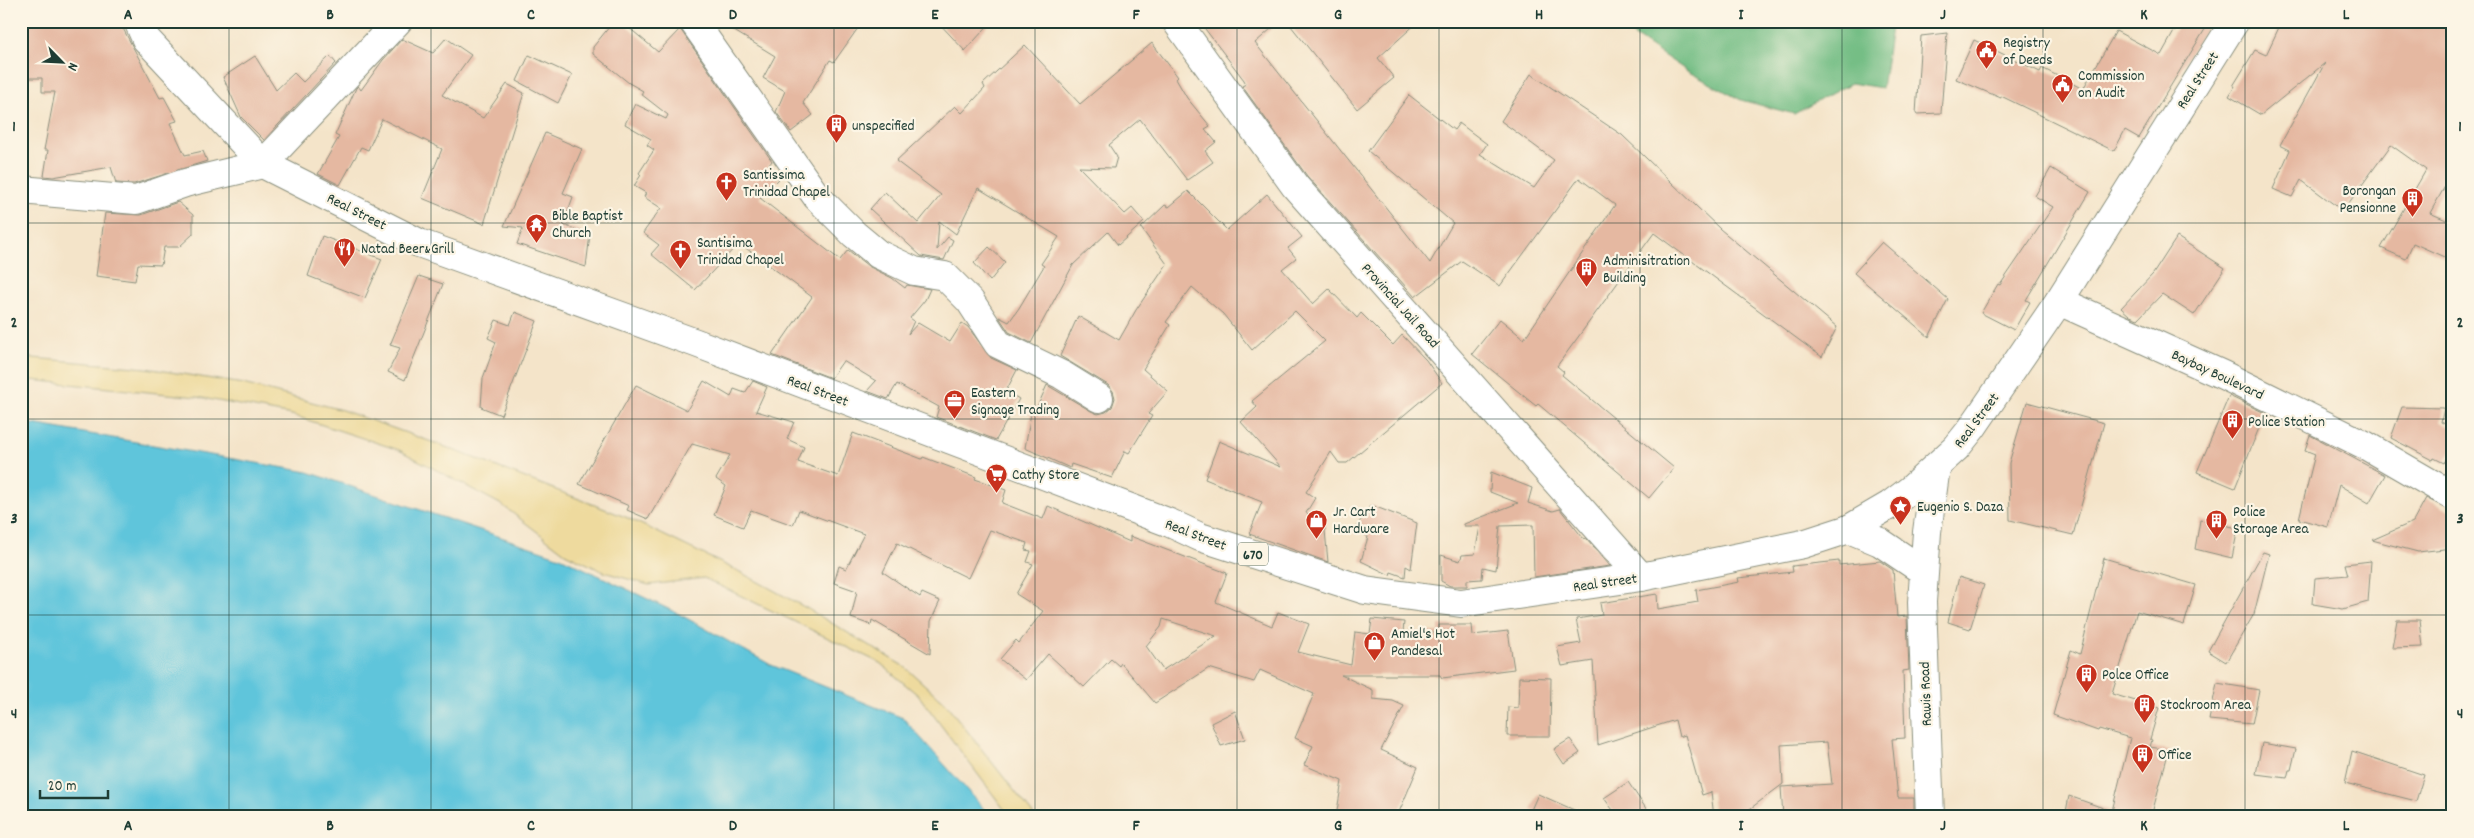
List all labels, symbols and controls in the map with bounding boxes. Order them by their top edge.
text: A [124,4,133,27]
text: B [326,4,334,27]
text: C [527,4,535,27]
text: D [729,4,738,27]
text: E [931,4,939,27]
text: F [1132,4,1140,27]
text: G [1334,4,1342,27]
text: H [1535,4,1543,27]
text: I [1739,4,1745,27]
text: J [1940,4,1946,27]
text: K [2140,4,2148,27]
text: L [2343,4,2350,27]
place label: Registry of Deeds [2003,33,2053,72]
north arrow [38,38,88,88]
public building icon: Registry of Deeds [1975,39,1999,70]
street label: Real Street [2172,48,2226,114]
text: N [61,59,83,74]
place label: Commission on Audit [2078,66,2144,105]
public building icon: Commission on Audit [2050,72,2074,103]
building icon: unspecified [824,113,848,144]
text: 1 [12,116,16,139]
place label: unspecified [852,116,915,138]
text: 1 [2458,116,2462,139]
place label: Santissima Trinidad Chapel [743,165,830,204]
church icon: Santissima Trinidad Chapel [715,171,739,202]
place label: Borongan Pensionne [2339,181,2396,220]
building icon: Borongan Pensionne [2400,187,2424,218]
street label: Real Street [322,188,390,237]
place label: Bible Baptist Church [552,206,624,245]
temple icon: Bible Baptist Church [524,212,548,243]
place label: Santisima Trinidad Chapel [697,233,784,272]
restaurant icon: Natad Beer&Grill [333,236,357,267]
place label: Natad Beer&Grill [361,239,454,261]
church icon: Santisima Trinidad Chapel [669,239,693,270]
place label: Adminisitration Building [1603,251,1690,290]
building icon: Adminisitration Building [1575,257,1599,288]
street label: Provincial Jail Road [1355,259,1444,354]
text: 2 [11,312,18,335]
text: 2 [2457,312,2464,335]
street label: Baybay Boulevard [2167,345,2267,407]
street label: Real Street [783,370,852,414]
place label: Eastern Signage Trading [971,383,1059,422]
office icon: Eastern Signage Trading [943,389,967,420]
street label: Real Street [1949,389,2006,454]
building icon: Police Station [2220,409,2244,440]
place label: Police Station [2248,412,2325,434]
supermarket icon: Cathy Store [984,462,1008,493]
place label: Cathy Store [1012,465,1080,487]
place icon: Eugenio S. Daza [1889,494,1913,525]
place label: Eugenio S. Daza [1917,497,2004,519]
place label: Jr. Cart Hardware [1333,502,1390,541]
place label: Police Storage Area [2233,502,2309,541]
text: 3 [10,508,18,531]
shop icon: Jr. Cart Hardware [1305,508,1329,539]
building icon: Police Storage Area [2205,508,2229,539]
text: 3 [2456,508,2464,531]
street label: Real Street [1161,514,1230,558]
road number: 670 [1238,542,1268,566]
street label: Real Street [1572,569,1639,599]
place label: Amiel's Hot Pandesal [1391,624,1455,663]
shop icon: Amiel's Hot Pandesal [1363,630,1387,661]
street label: Rawis Road [1915,661,1939,727]
building icon: Polce Office [2074,662,2098,693]
place label: Polce Office [2102,665,2169,687]
building icon: Stockroom Area [2132,692,2156,723]
place label: Stockroom Area [2160,695,2252,717]
text: 4 [11,703,17,726]
text: 4 [2457,703,2463,726]
building icon: Office [2130,742,2154,773]
place label: Office [2158,745,2192,767]
scale bar [40,768,108,800]
text: 20 m [48,776,76,798]
text: A [124,815,133,838]
text: B [326,815,334,838]
text: C [527,815,535,838]
text: D [729,815,738,838]
text: E [931,815,939,838]
text: F [1132,815,1140,838]
text: G [1334,815,1342,838]
text: H [1535,815,1543,838]
text: I [1739,815,1745,838]
text: J [1940,815,1946,838]
text: K [2140,815,2148,838]
text: L [2343,815,2350,838]

